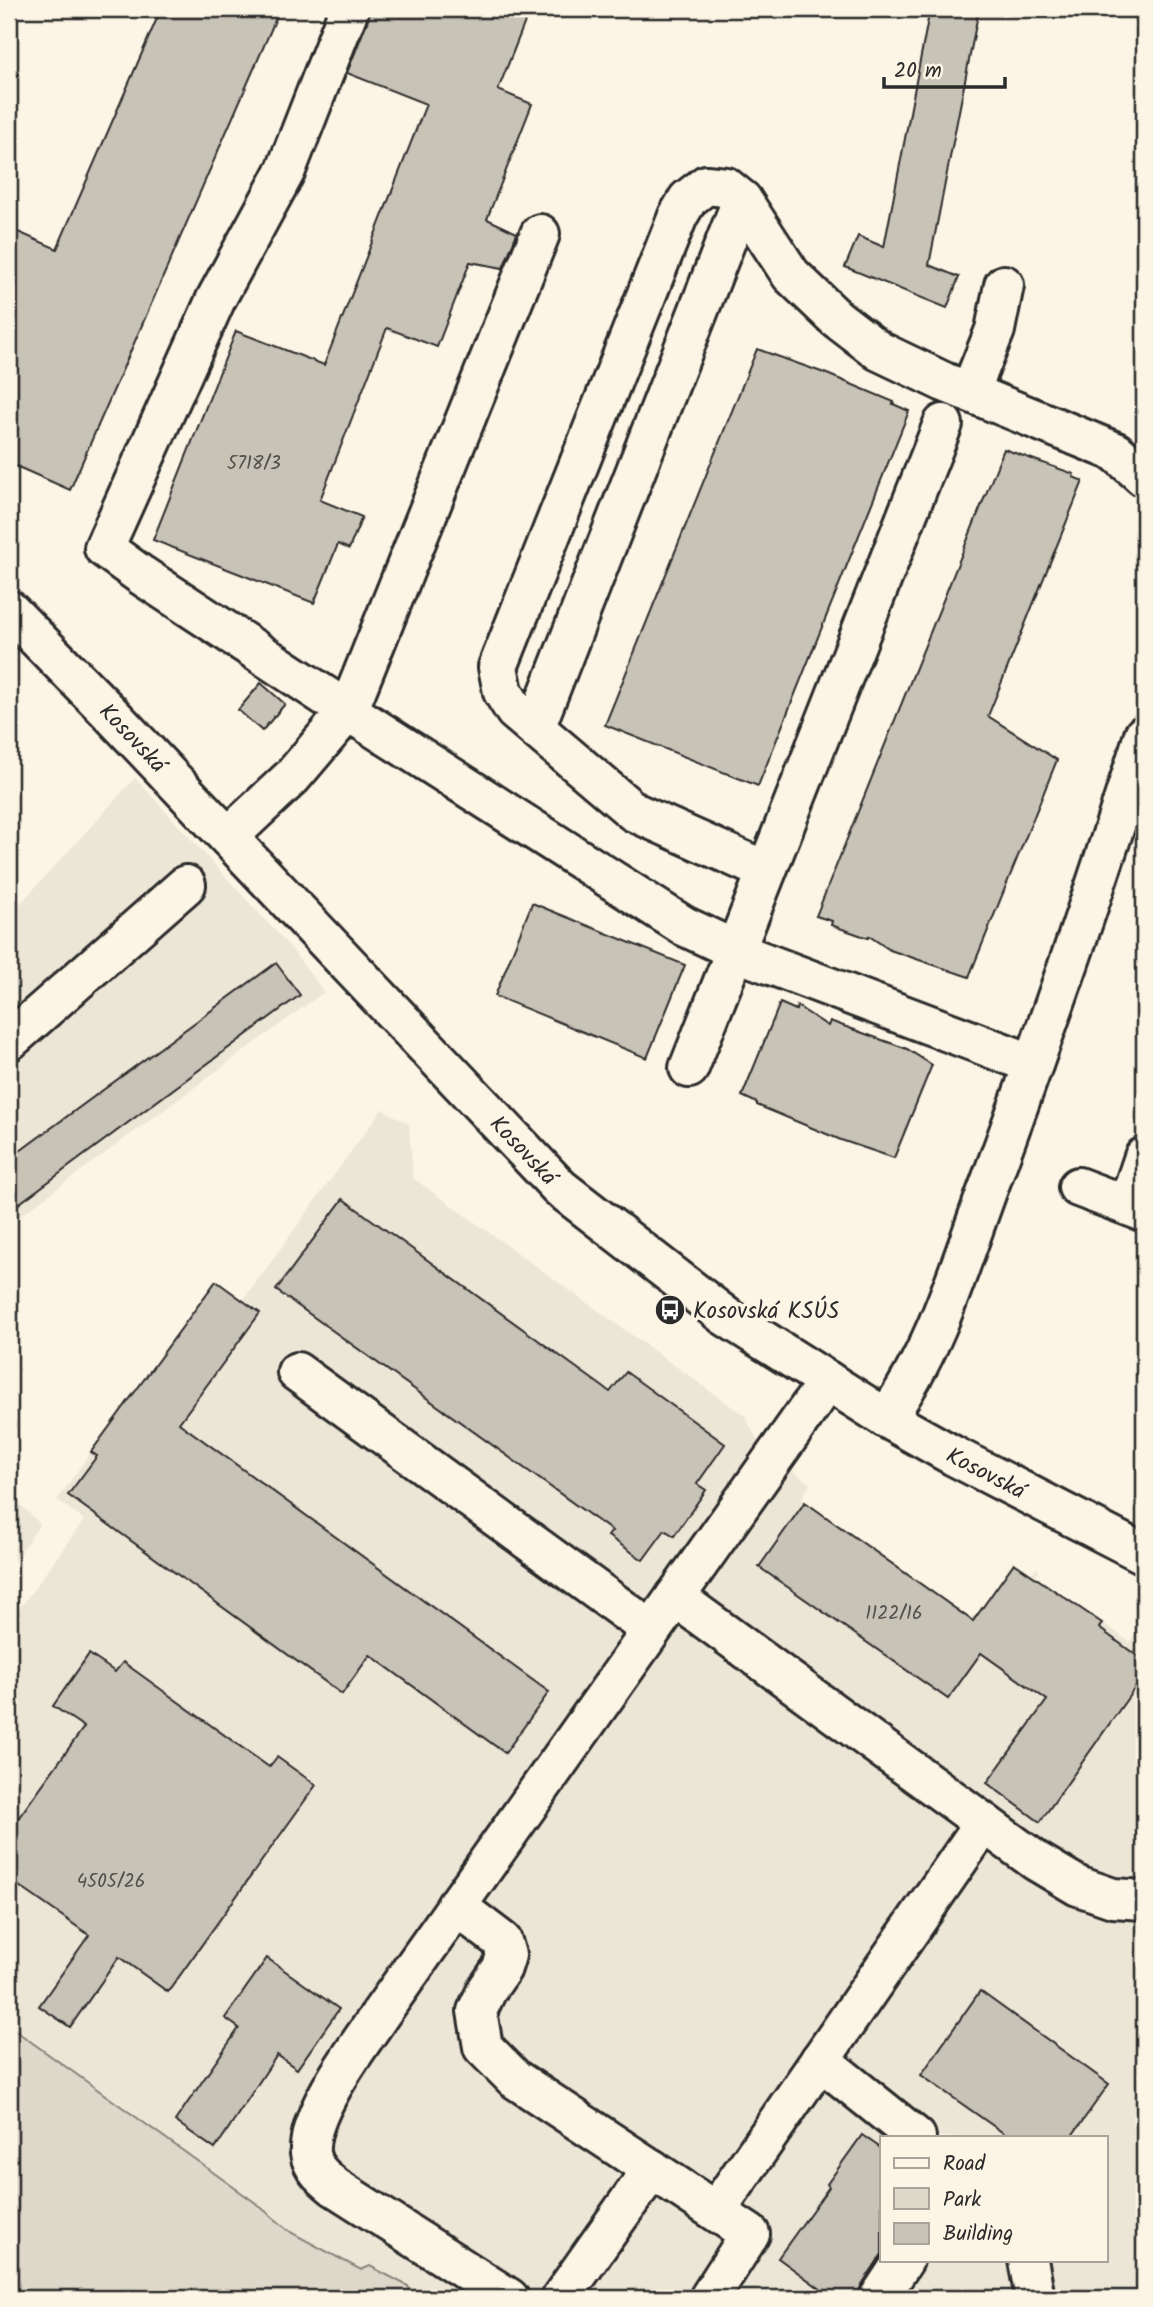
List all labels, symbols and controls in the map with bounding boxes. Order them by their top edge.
scale bar [884,46,1004,90]
text: 20 m [894,55,942,88]
house number: 5718/3 [227,449,281,479]
street label: Kosovská [89,695,176,784]
street label: Kosovská [480,1108,566,1196]
bus stop icon: Kosovská KSÚS [653,1293,687,1327]
place label: Kosovská KSÚS [693,1294,839,1330]
street label: Kosovská [939,1439,1033,1511]
house number: 1122/16 [865,1599,923,1629]
house number: 4505/26 [77,1867,145,1897]
legend [880,2136,1108,2262]
text: Road [943,2148,986,2181]
text: Park [943,2184,981,2217]
text: Building [943,2218,1013,2251]

